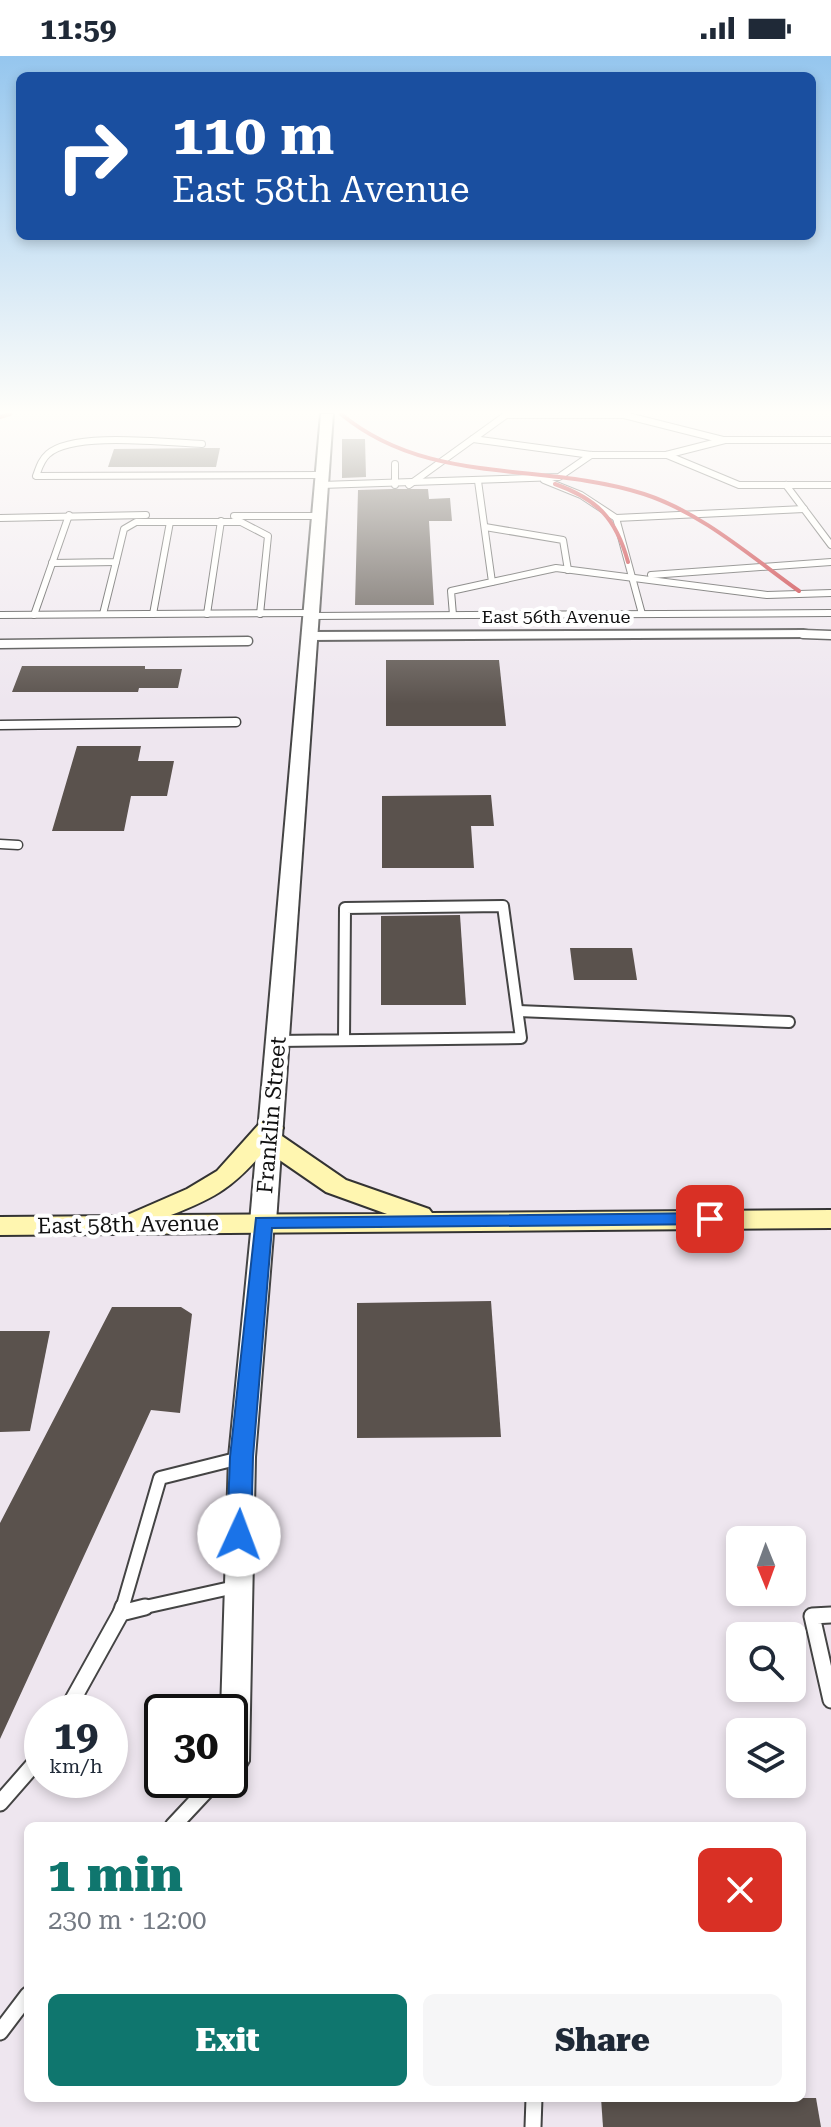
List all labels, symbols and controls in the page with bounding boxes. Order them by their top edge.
text: 11:59 [40,11,117,46]
text: 110 m [172,102,334,168]
icon: right [40,104,144,208]
text: East 58th Avenue [172,169,470,211]
street label: East 56th Avenue [482,606,631,627]
street label: Franklin Street [252,1035,291,1195]
pin [676,1185,744,1253]
icon: arrive [688,1197,732,1241]
street label: East 58th Avenue [37,1210,219,1239]
position arrow [197,1493,281,1577]
north arrow [726,1526,806,1606]
map controls [726,1526,806,1798]
button: search [726,1622,806,1702]
speed limit sign: 30 [144,1694,248,1798]
text: 19 [54,1712,98,1759]
button: layers [726,1718,806,1798]
text: km/h [49,1754,103,1778]
text: 1 min [48,1847,183,1903]
button: close [698,1848,782,1932]
text: 230 m · 12:00 [48,1905,207,1935]
button: Exit [48,1994,407,2086]
button: Share [423,1994,782,2086]

